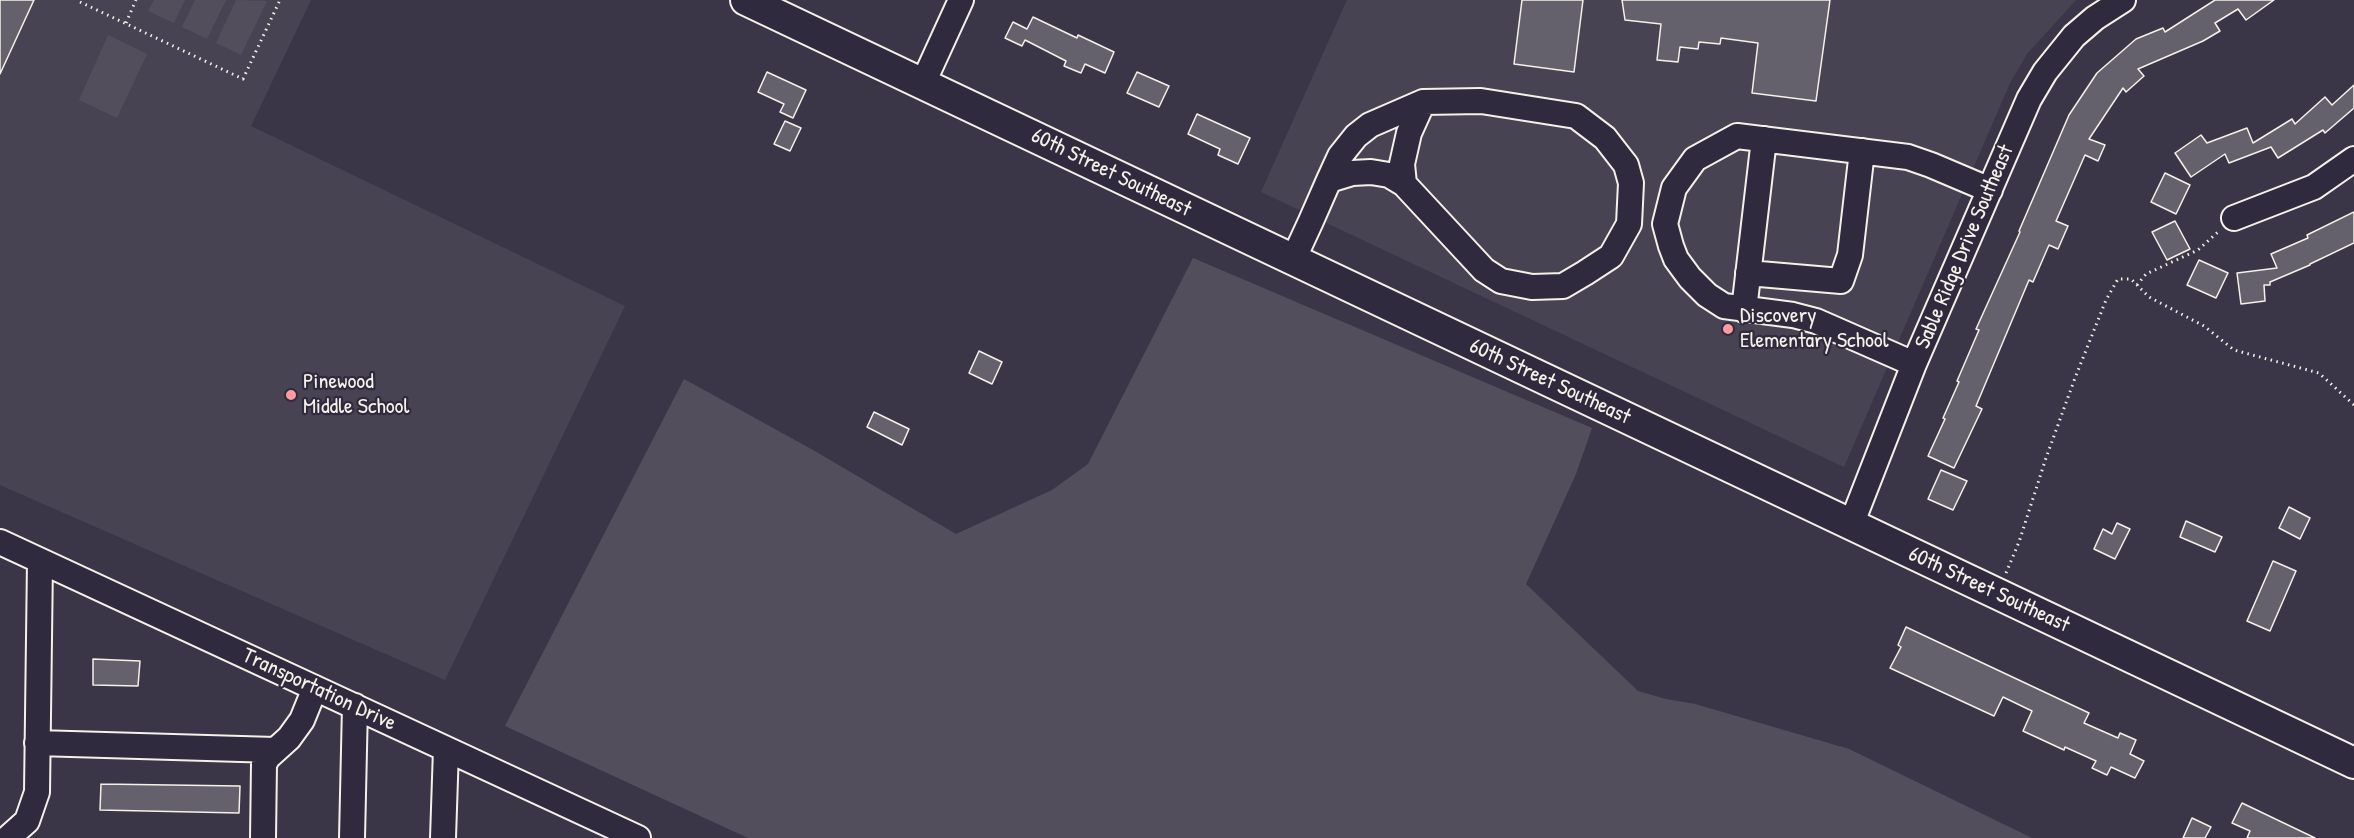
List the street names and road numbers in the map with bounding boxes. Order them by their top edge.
street label: 60th Street Southeast [1027,123,1195,223]
street label: Sable Ridge Drive Southeast [1910,141,2020,353]
street label: 60th Street Southeast [1465,333,1635,431]
street label: 60th Street Southeast [1904,541,2074,639]
street label: Transportation Drive [238,643,400,737]

